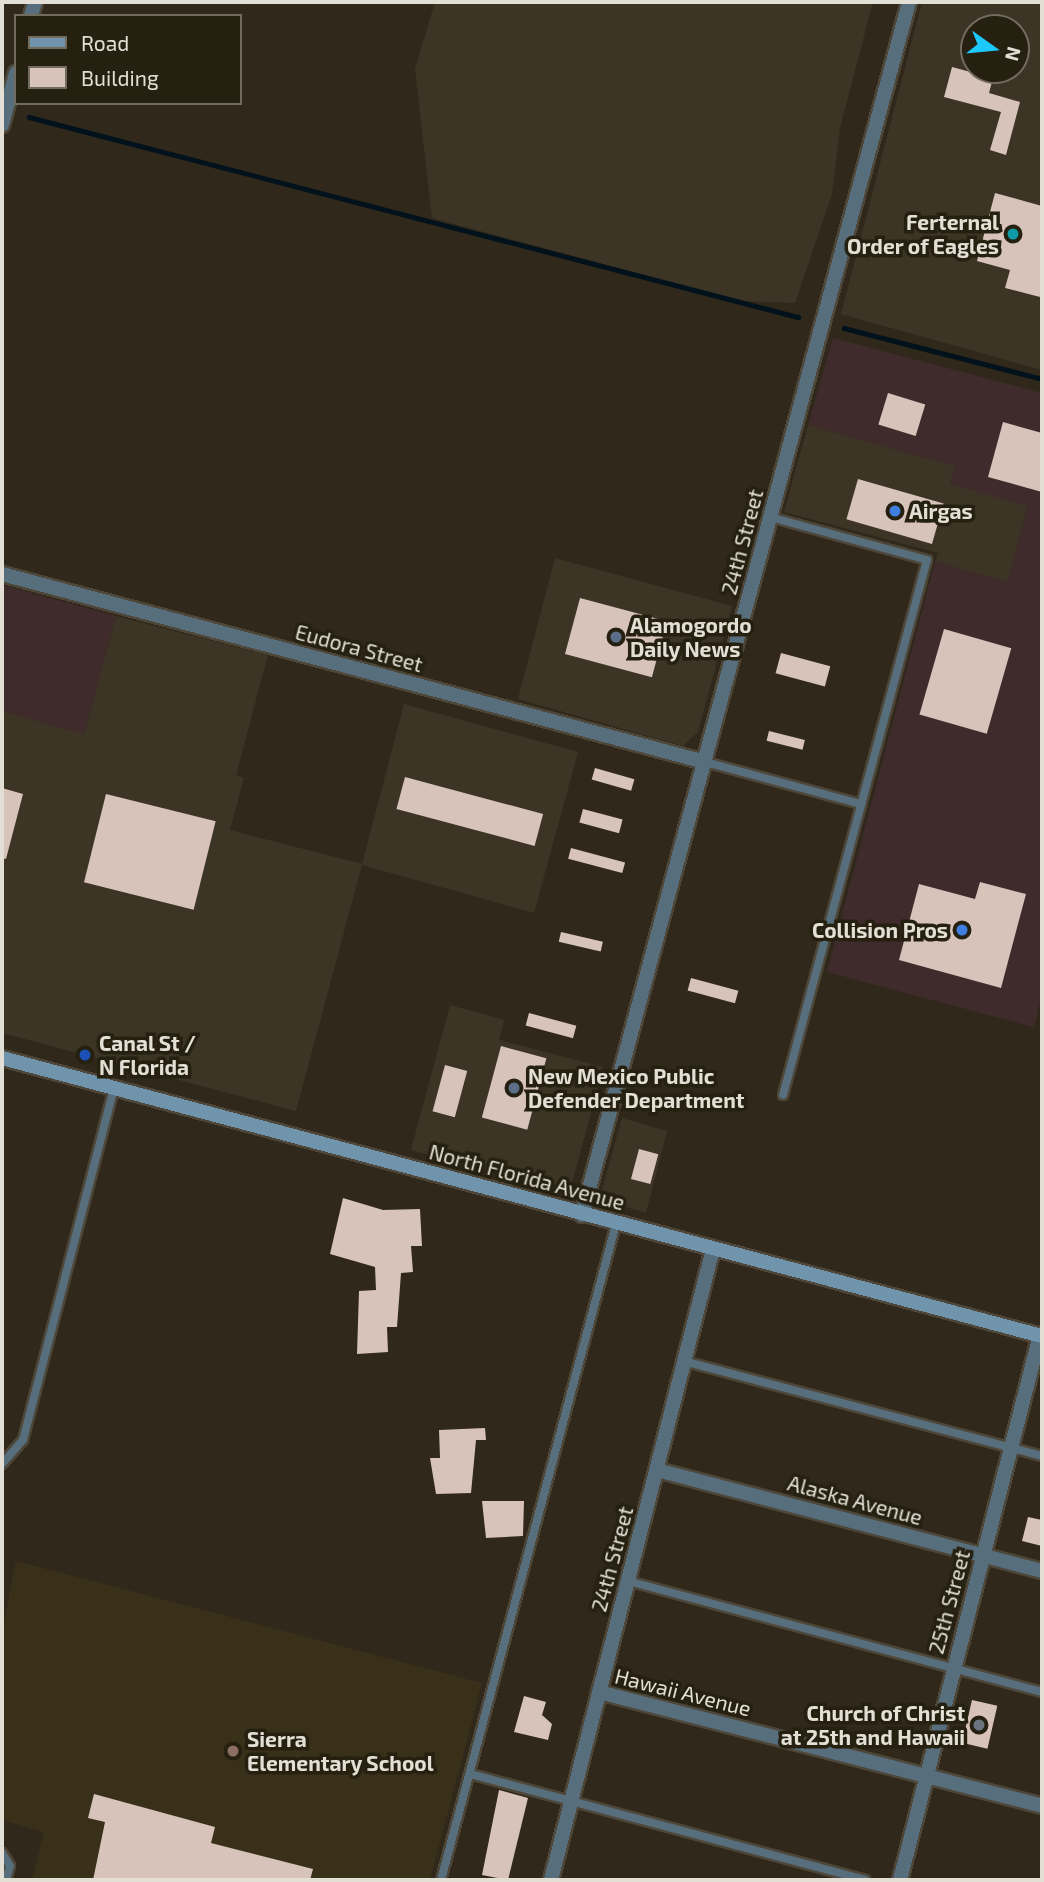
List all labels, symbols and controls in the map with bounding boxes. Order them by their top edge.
legend [14,14,242,105]
north arrow [960,14,1030,84]
text: Road [81,30,129,55]
text: N [1001,44,1027,64]
text: Building [81,65,159,90]
place label: Ferternal Order of Eagles [846,209,999,259]
marker: Ferternal Order of Eagles [1005,226,1021,242]
street label: 24th Street [716,487,768,597]
place label: Airgas [909,498,973,524]
marker: Airgas [887,503,903,519]
place label: Alamogordo Daily News [630,612,752,662]
street label: Eudora Street [293,619,425,677]
marker: Alamogordo Daily News [608,629,624,645]
place label: Collision Pros [812,917,948,943]
marker: Collision Pros [954,922,970,938]
place label: Canal St / N Florida [99,1030,196,1080]
marker: Canal St / N Florida [77,1047,93,1063]
place label: New Mexico Public Defender Department [528,1063,745,1113]
marker: New Mexico Public Defender Department [506,1080,522,1096]
street label: North Florida Avenue [426,1139,628,1215]
street label: Alaska Avenue [785,1470,925,1530]
street label: 24th Street [586,1504,638,1614]
street label: 25th Street [923,1547,975,1657]
street label: Hawaii Avenue [612,1663,754,1721]
place label: Church of Christ at 25th and Hawaii [781,1700,965,1750]
marker: Church of Christ at 25th and Hawaii [971,1717,987,1733]
place label: Sierra Elementary School [247,1726,434,1776]
marker: Sierra Elementary School [225,1743,241,1759]

